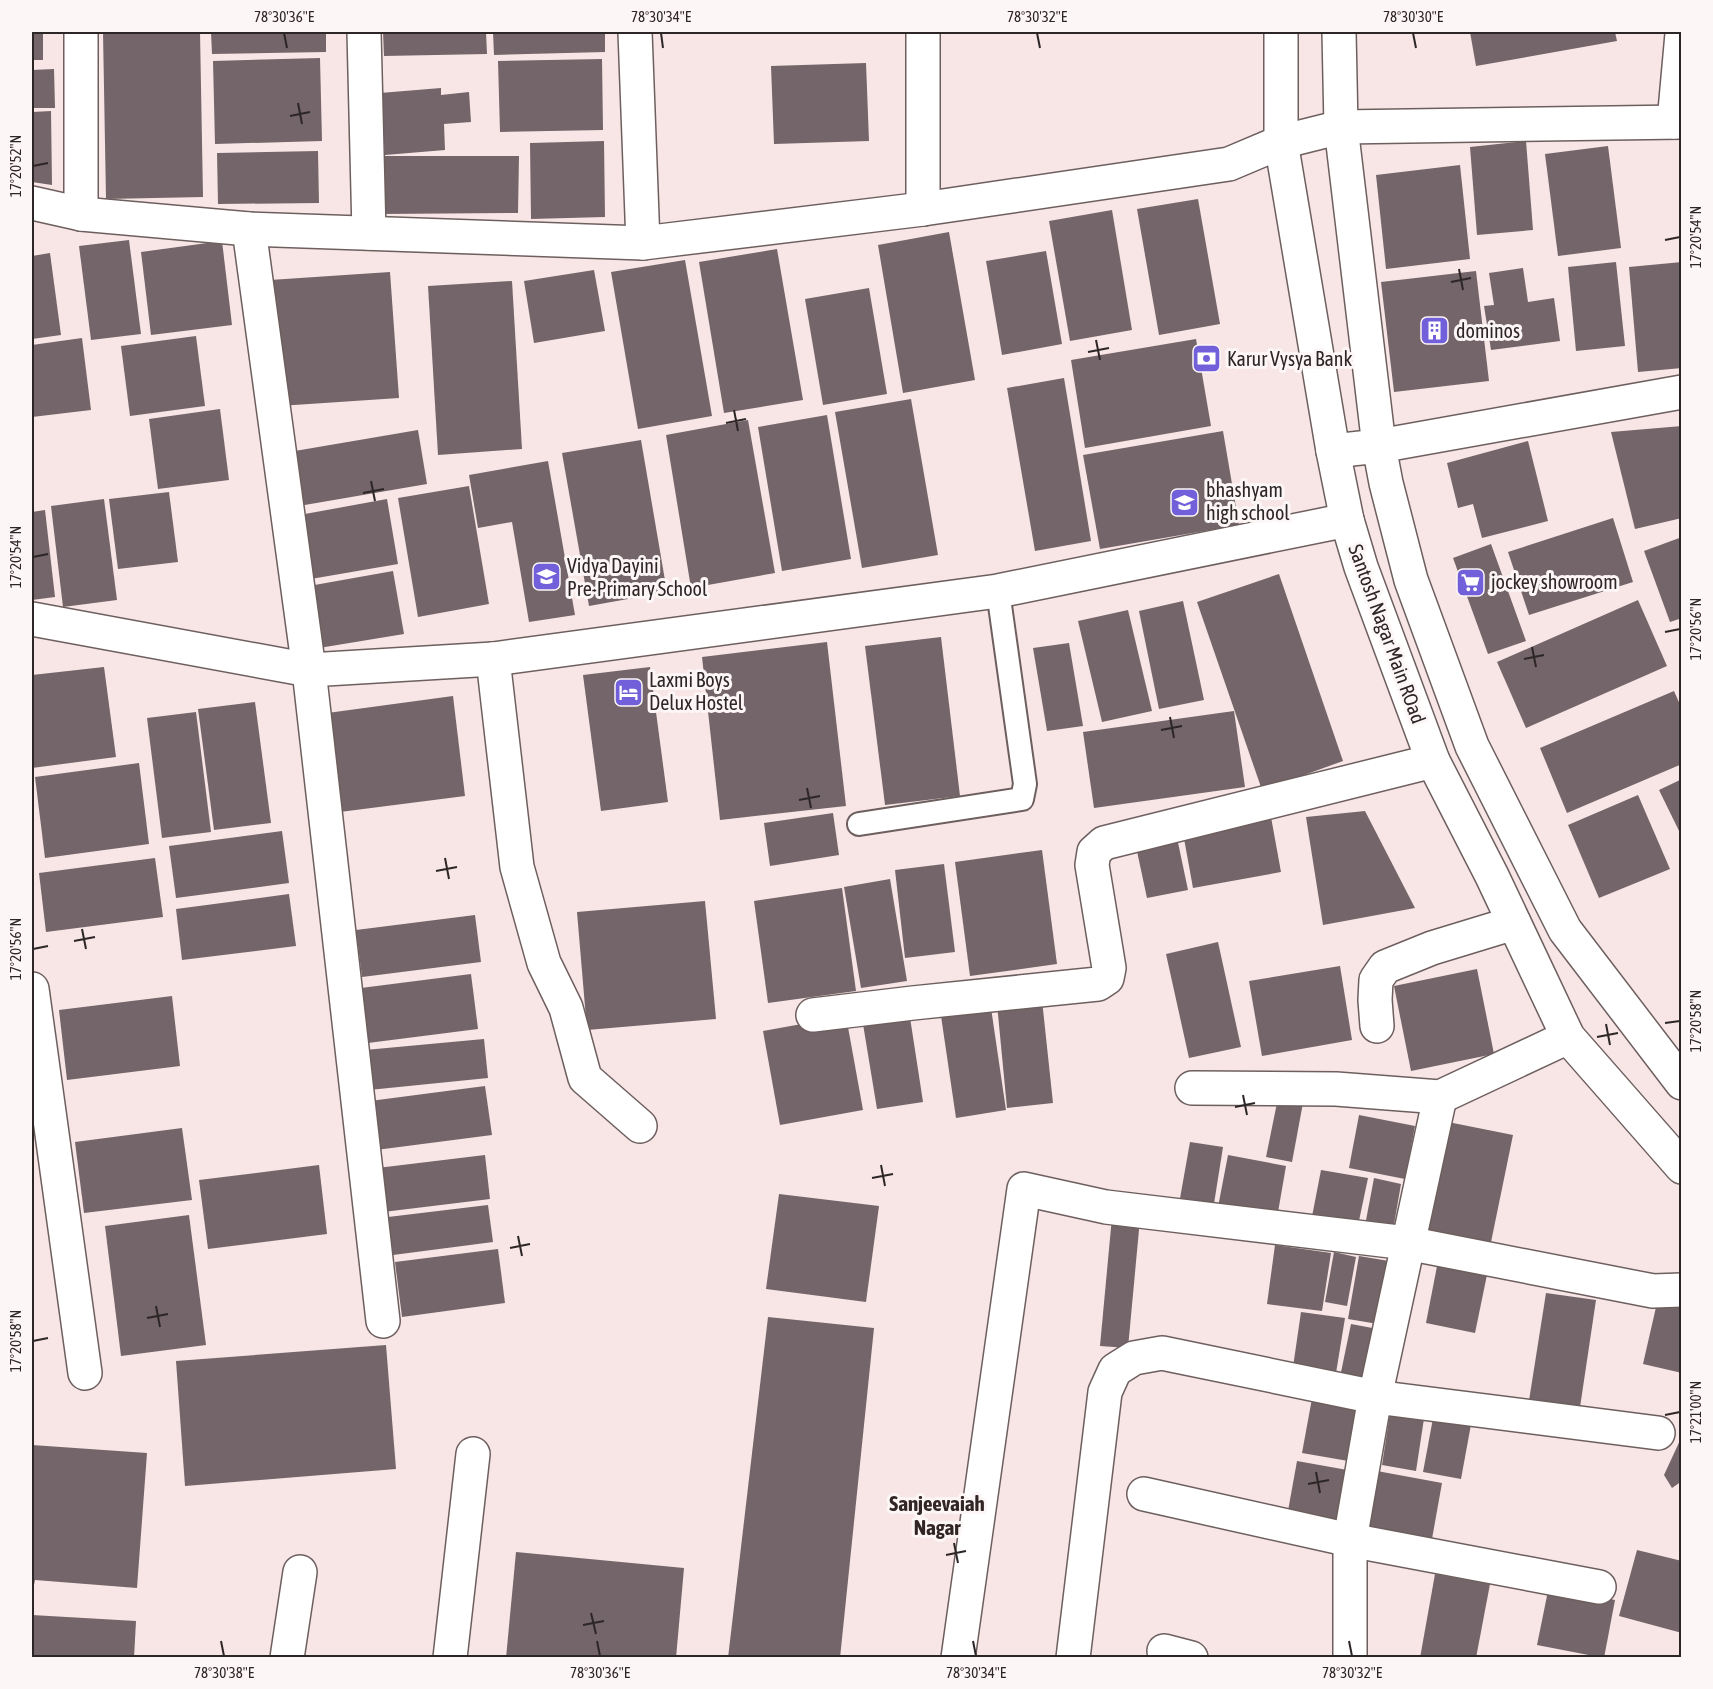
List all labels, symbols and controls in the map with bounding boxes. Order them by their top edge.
text: 78°30'36"E [254,8,315,25]
text: 78°30'34"E [631,8,692,25]
text: 78°30'32"E [1007,8,1068,25]
text: 78°30'30"E [1383,8,1444,25]
text: 17°20'52"N [7,135,24,197]
text: 17°20'54"N [1687,206,1704,268]
building icon: dominos [1419,315,1451,347]
place label: dominos [1456,319,1520,342]
bank icon: Karur Vysya Bank [1190,343,1222,375]
place label: Karur Vysya Bank [1227,347,1353,370]
place label: bhashyam high school [1206,478,1290,524]
school or university icon: bhashyam high school [1169,486,1201,518]
text: 17°20'54"N [7,526,24,588]
street label: Santosh Nagar Main ROad [1344,541,1431,727]
place label: Vidya Dayini Pre-Primary School [567,554,708,600]
school or university icon: Vidya Dayini Pre-Primary School [530,561,562,593]
supermarket icon: jockey showroom [1454,566,1486,598]
place label: jockey showroom [1490,570,1618,593]
text: 17°20'56"N [1687,598,1704,660]
place label: Laxmi Boys Delux Hostel [649,668,744,714]
hotel icon: Laxmi Boys Delux Hostel [612,676,644,708]
text: 17°20'56"N [7,918,24,980]
text: 17°20'58"N [1687,990,1704,1052]
text: 17°20'58"N [7,1310,24,1372]
text: 17°21'00"N [1687,1381,1704,1443]
district label: Sanjeevaiah Nagar [889,1491,985,1539]
text: 78°30'38"E [194,1664,255,1681]
text: 78°30'36"E [570,1664,631,1681]
text: 78°30'34"E [946,1664,1007,1681]
text: 78°30'32"E [1322,1664,1383,1681]

